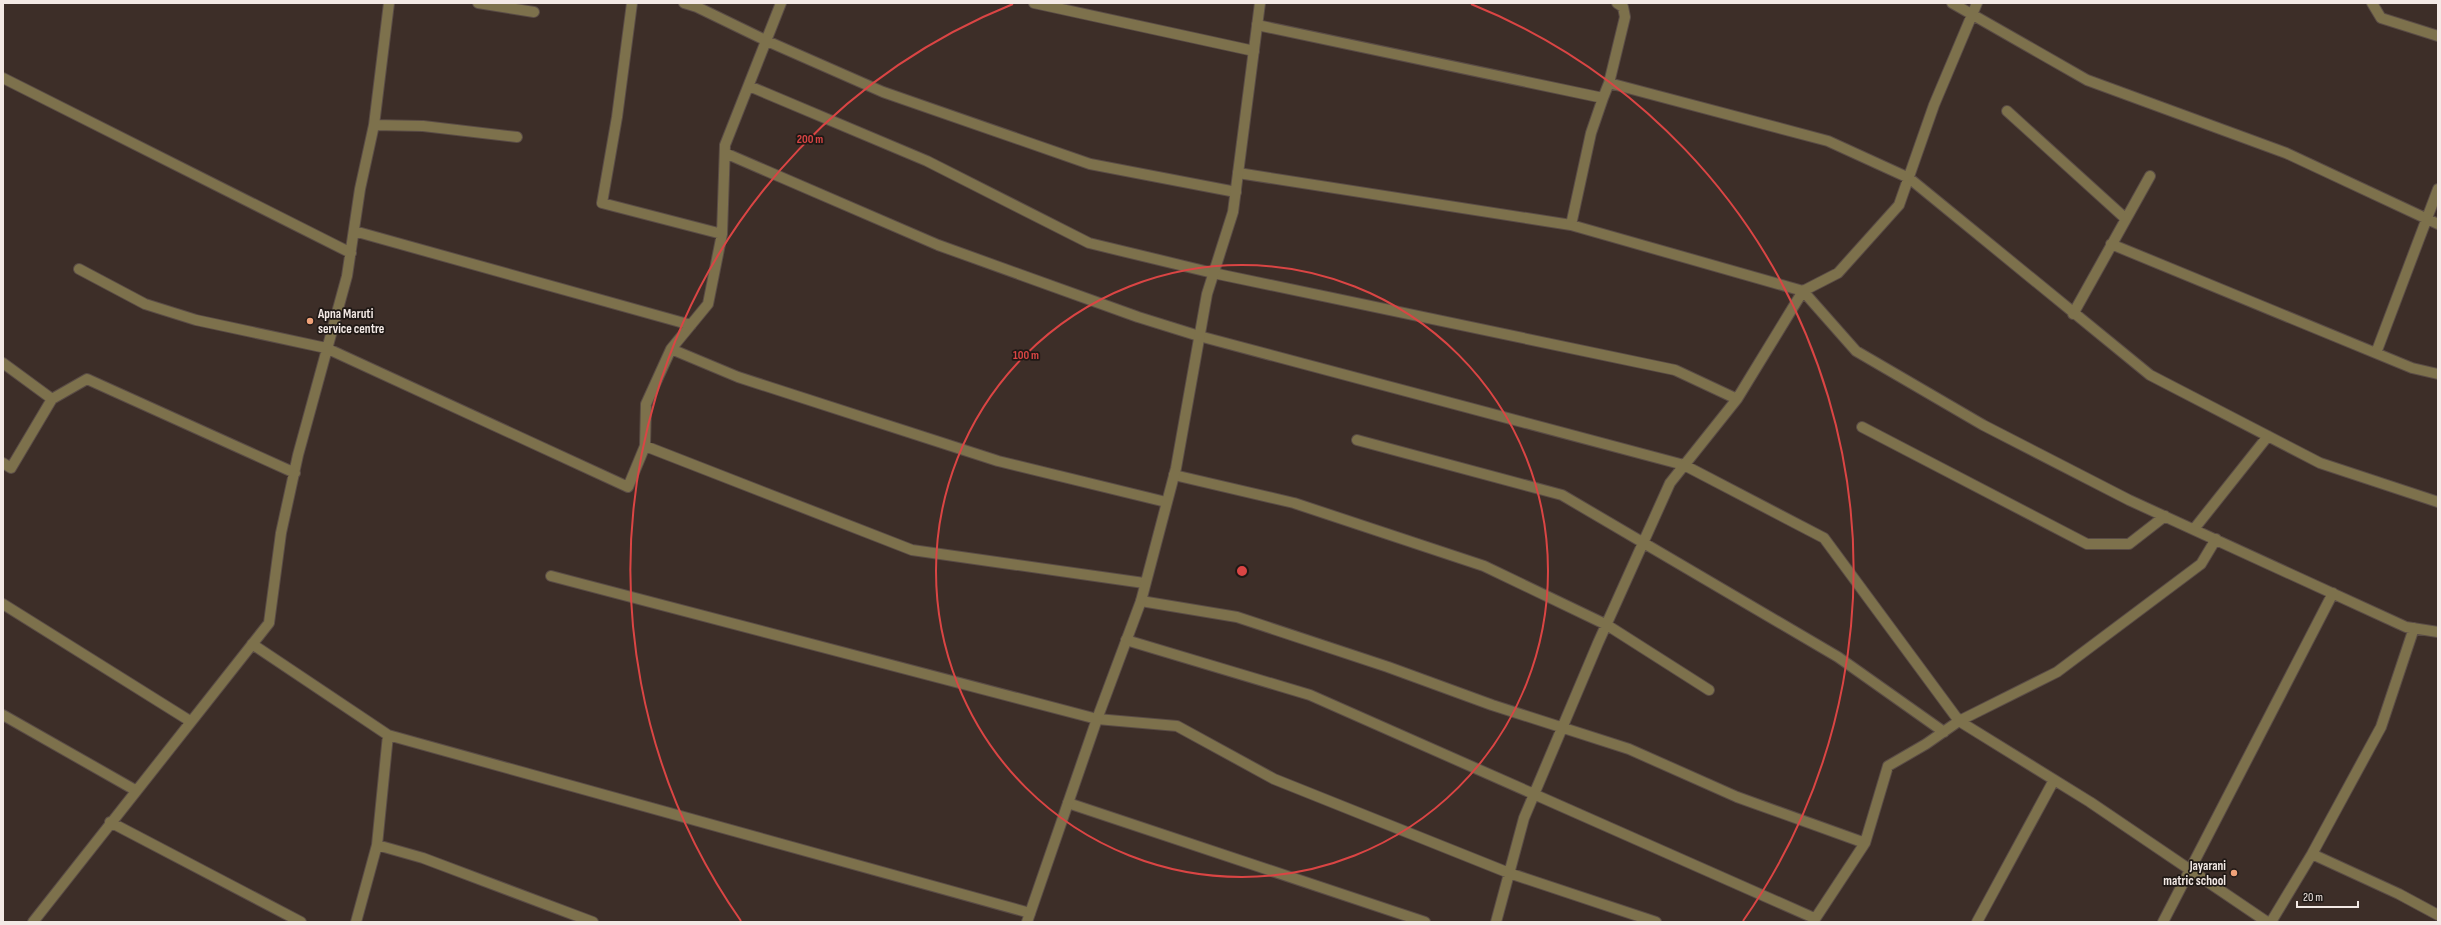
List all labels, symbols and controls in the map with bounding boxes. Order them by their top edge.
text: 200 m [797,132,823,147]
place label: Apna Maruti service centre [317,306,385,337]
marker: Apna Maruti service centre [305,316,315,326]
text: 100 m [1013,348,1039,363]
centre of rings [1235,564,1249,578]
place label: Jayarani matric school [2163,858,2226,889]
marker: Jayarani matric school [2229,868,2239,878]
scale bar [2297,883,2358,909]
text: 20 m [2303,890,2323,905]

